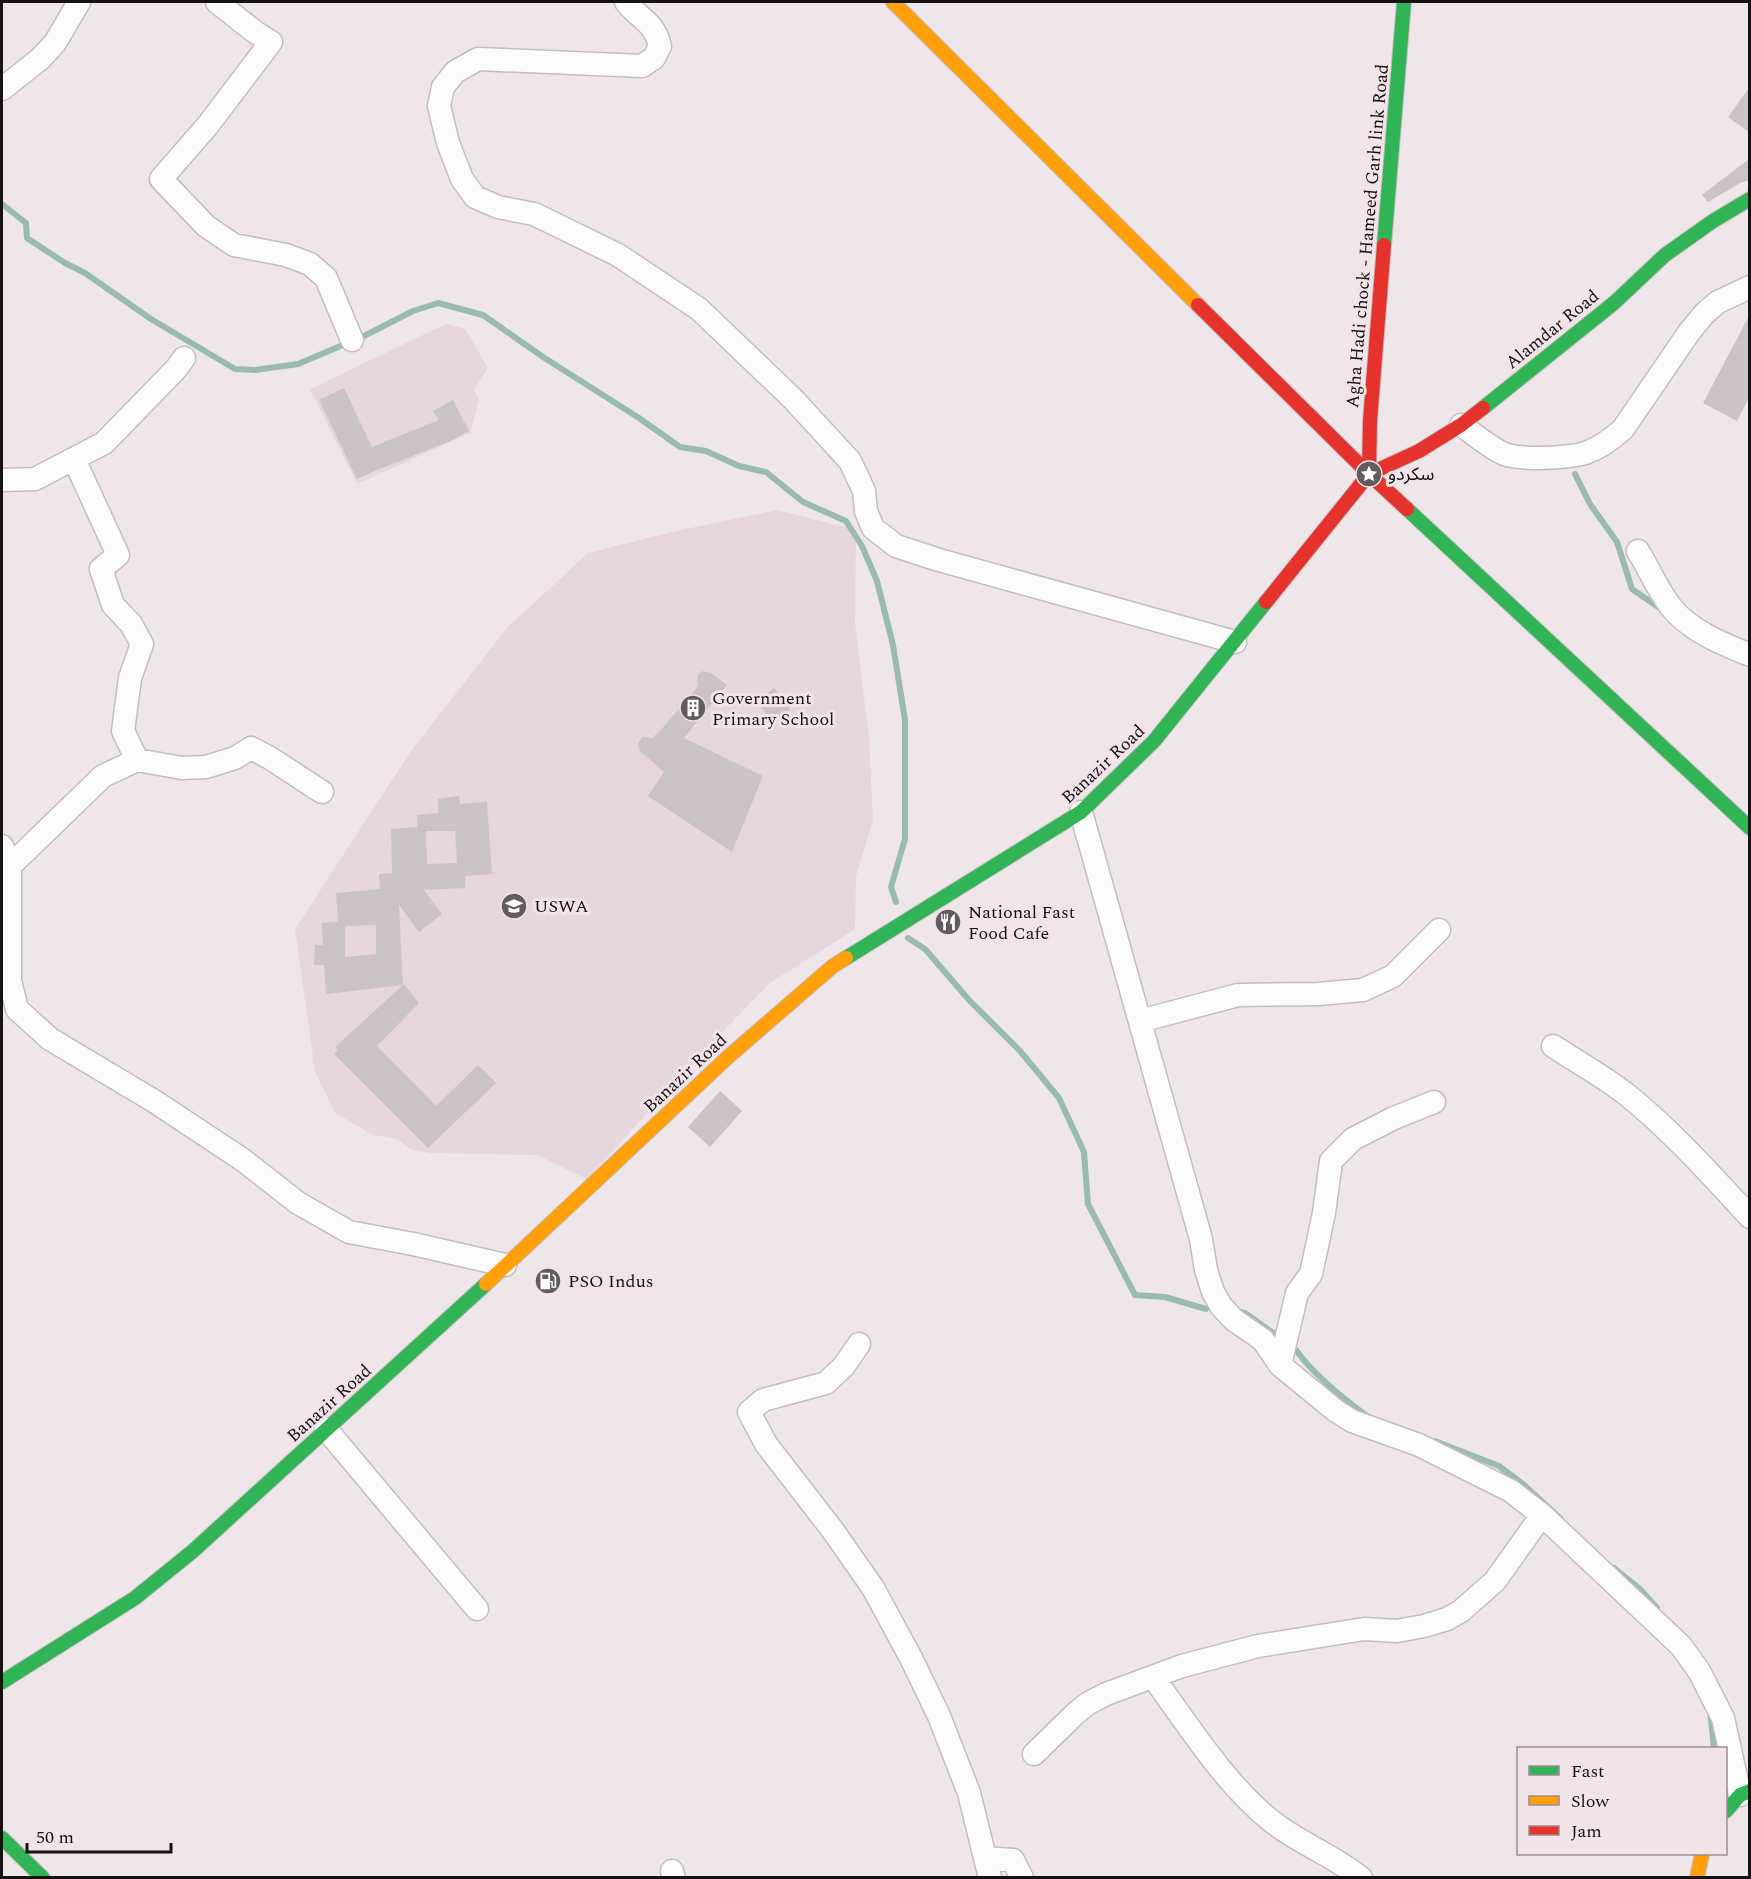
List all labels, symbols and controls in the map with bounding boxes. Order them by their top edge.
street label: Agha Hadi chock - Hameed Garh link Road [1339,63,1396,409]
street label: Alamdar Road [1500,283,1605,376]
place icon: سکردو [1354,459,1384,489]
place label: سکردو [1388,461,1434,488]
place label: Government Primary School [712,685,834,733]
building icon: Government Primary School [678,693,708,723]
street label: Banazir Road [1055,718,1151,810]
school or university icon: USWA [499,891,529,921]
place label: USWA [534,893,589,920]
place label: National Fast Food Cafe [968,899,1075,947]
restaurant icon: National Fast Food Cafe [933,907,963,937]
street label: Banazir Road [637,1027,733,1119]
fuel station icon: PSO Indus [533,1266,563,1296]
place label: PSO Indus [568,1268,654,1295]
street label: Banazir Road [281,1358,378,1449]
legend [1517,1747,1727,1855]
text: Fast [1571,1758,1604,1785]
text: Slow [1571,1788,1610,1815]
scale bar [27,1816,171,1854]
text: Jam [1571,1818,1602,1845]
text: 50 m [36,1824,74,1851]

